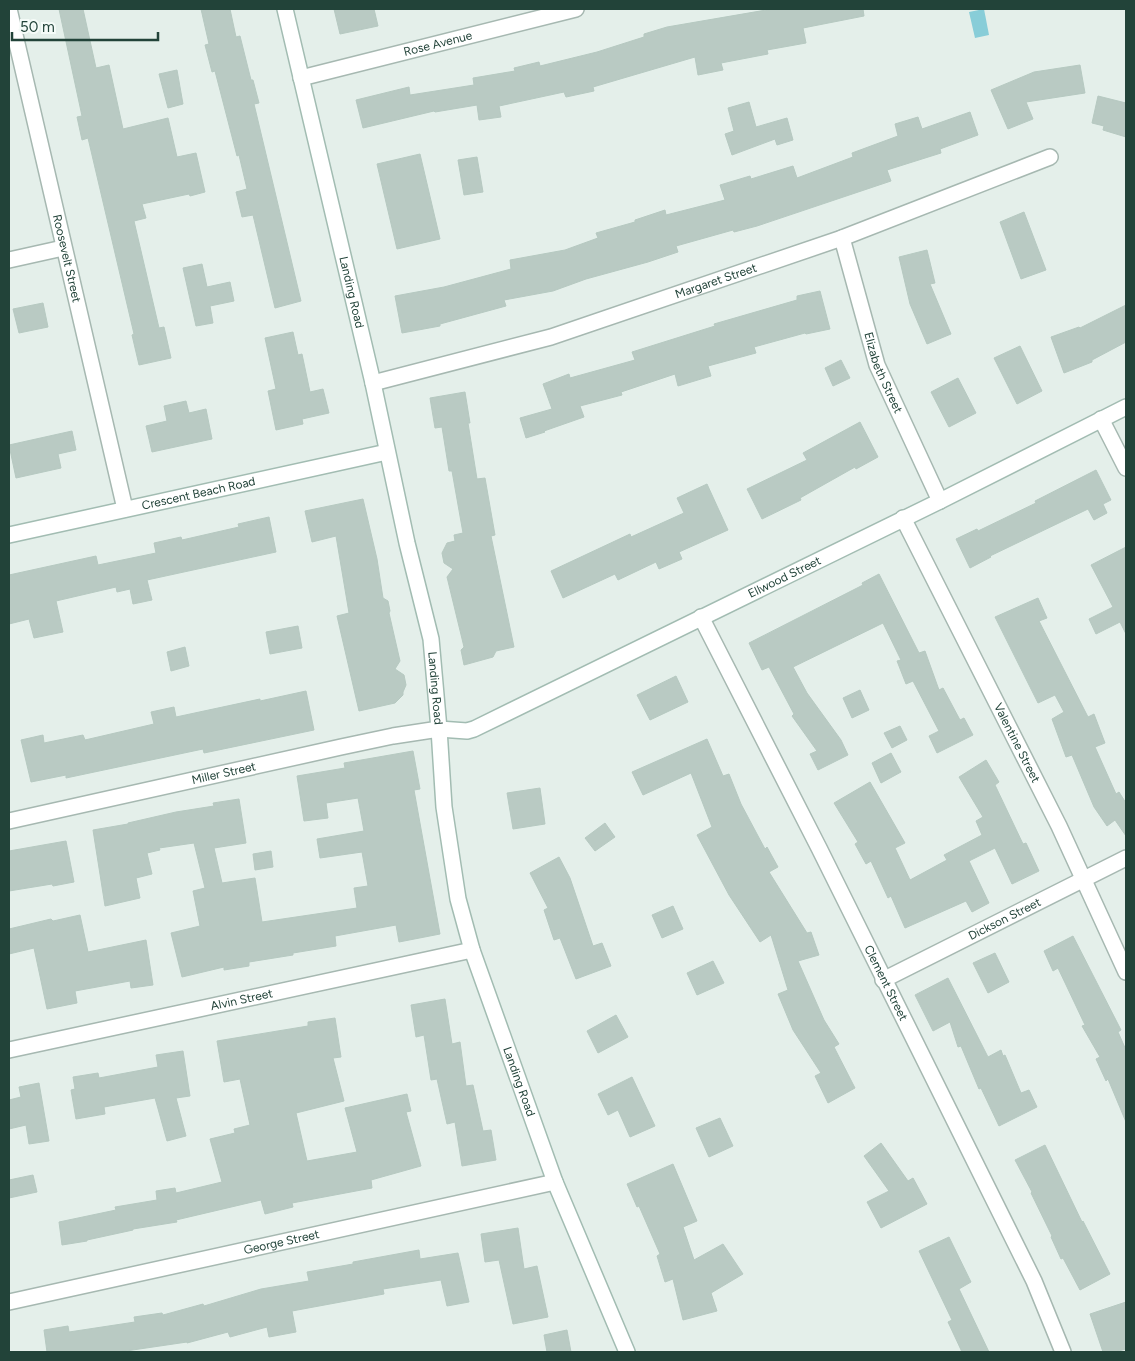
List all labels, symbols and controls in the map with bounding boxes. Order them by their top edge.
scale bar [12,10,159,42]
text: 50 m [20,18,55,36]
street label: Rose Avenue [402,28,474,59]
street label: Roosevelt Street [50,213,84,304]
street label: Landing Road [336,255,367,330]
street label: Margaret Street [673,260,759,301]
street label: Elizabeth Street [861,331,906,416]
street label: Crescent Beach Road [140,474,257,513]
street label: Ellwood Street [746,553,824,601]
street label: Landing Road [425,651,446,725]
street label: Valentine Street [991,701,1043,785]
street label: Miller Street [190,759,258,787]
street label: Dickson Street [966,895,1044,943]
street label: Clement Street [861,943,911,1023]
street label: Alvin Street [209,986,274,1013]
street label: Landing Road [500,1045,538,1118]
street label: George Street [242,1227,321,1257]

